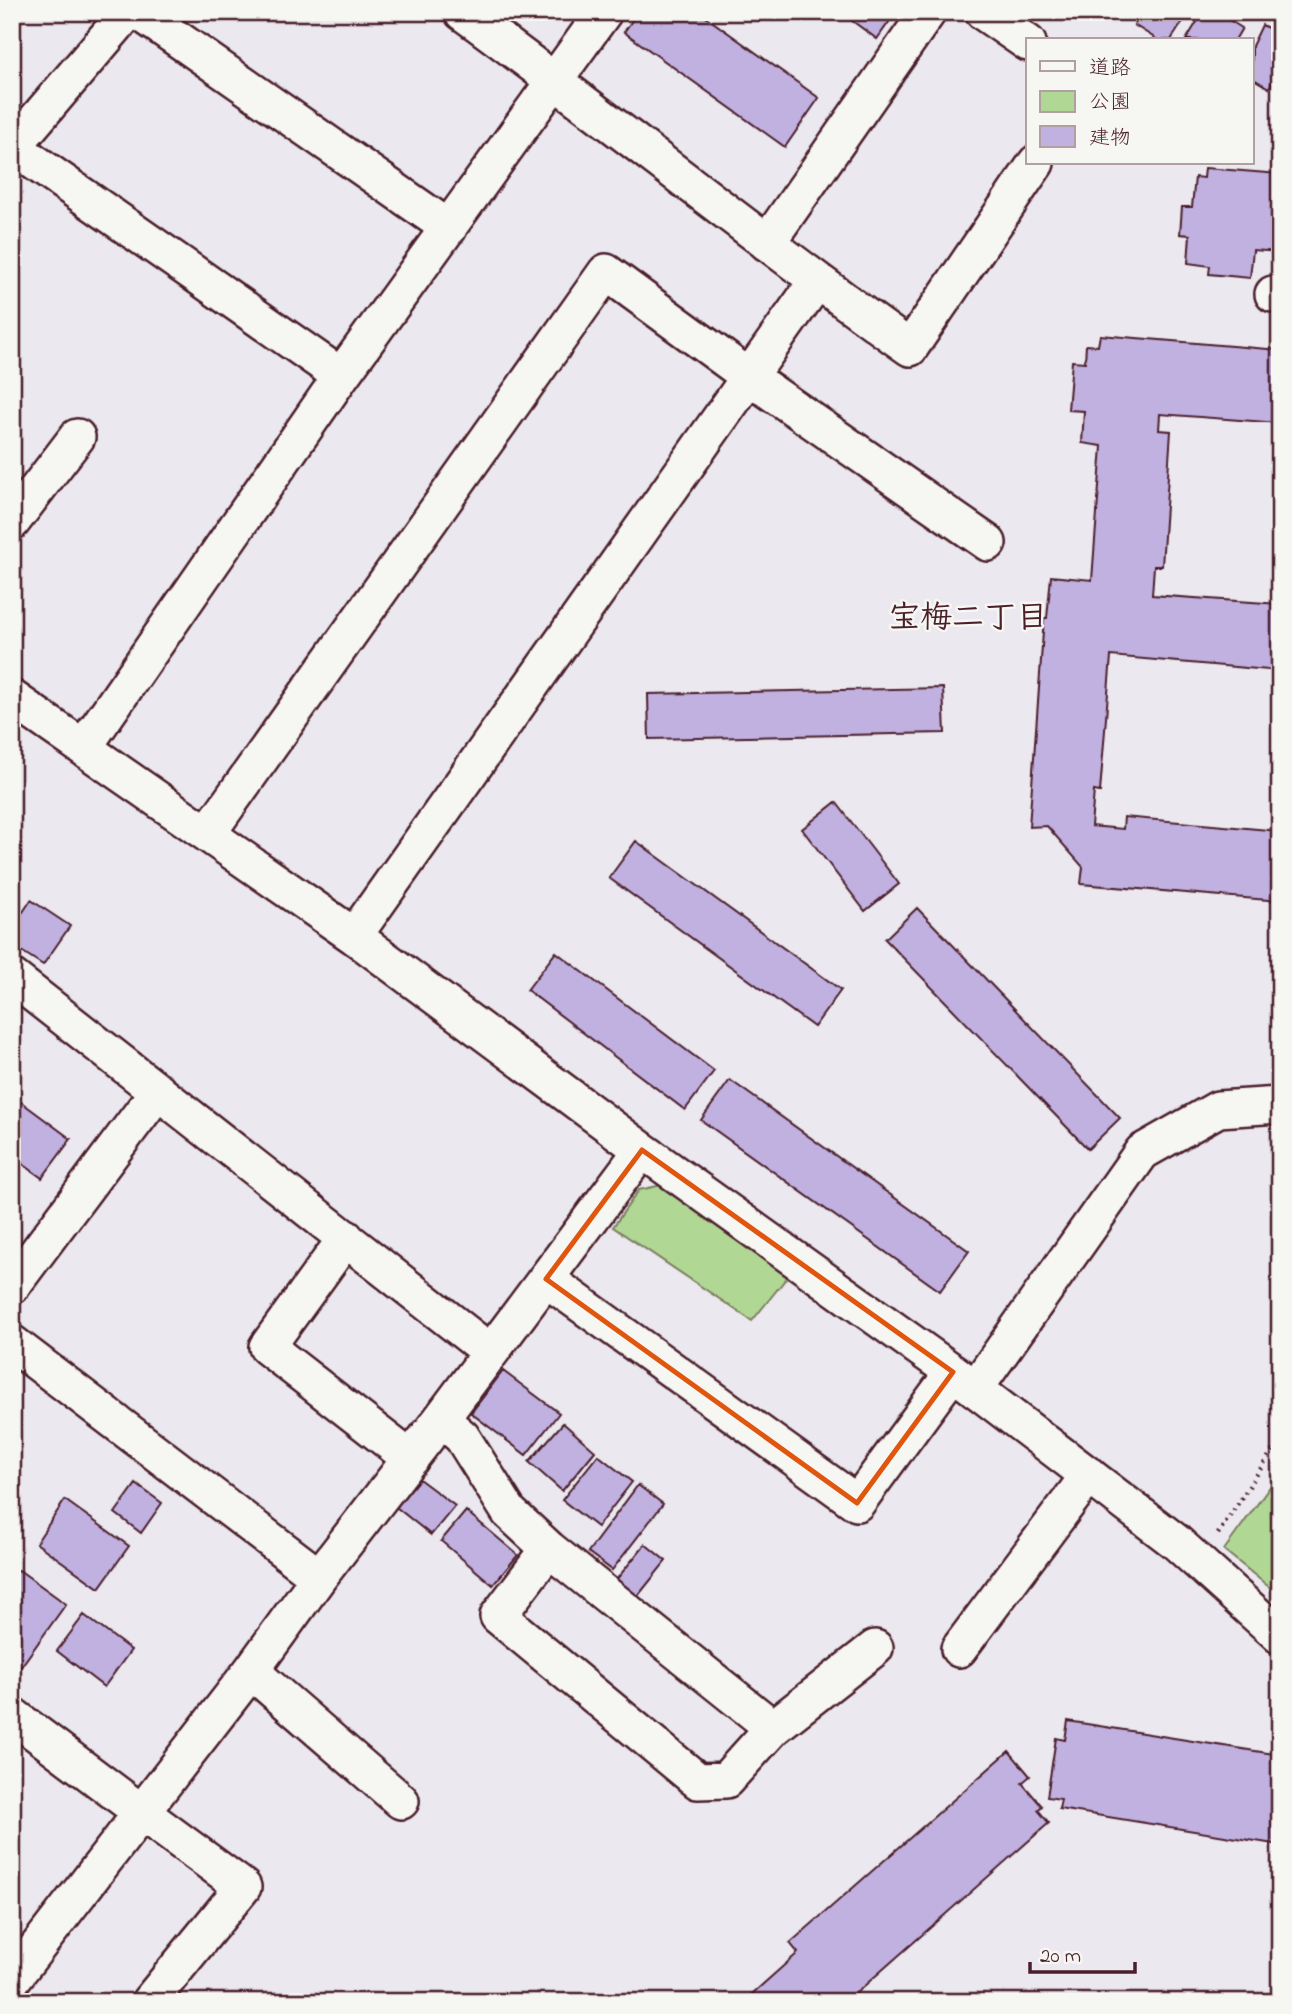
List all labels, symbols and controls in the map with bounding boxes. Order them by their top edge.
legend [1026,38,1254,164]
text: 道路 [1089,54,1131,84]
text: 公園 [1089,88,1131,118]
text: 建物 [1089,124,1131,154]
district label: 宝梅二丁目 [888,596,1048,643]
scale bar [1030,1930,1134,1974]
text: 20 m [1040,1942,1081,1972]

